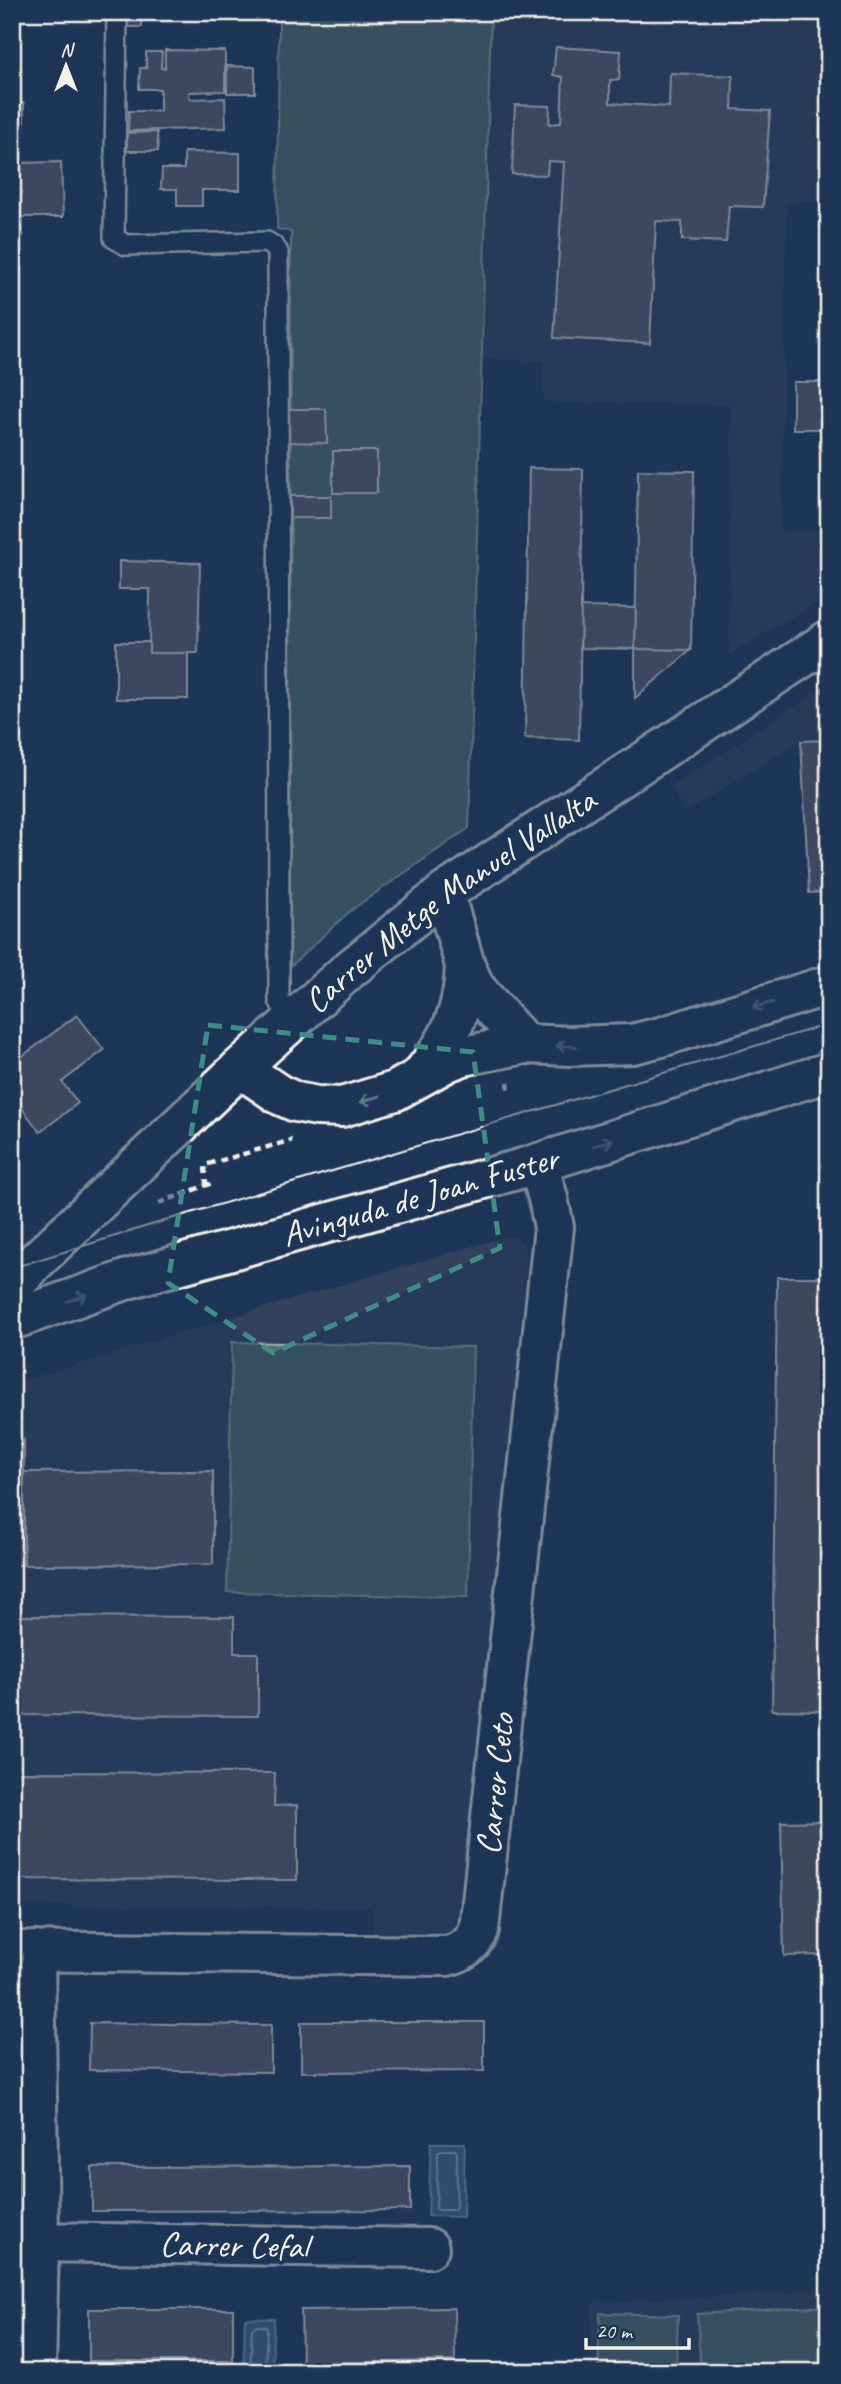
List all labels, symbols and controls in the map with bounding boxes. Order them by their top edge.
north arrow [32,32,102,102]
text: N [60,38,75,62]
street label: Carrer Metge Manuel Vallalta [294,776,606,1023]
one-way arrow [753,999,775,1012]
one-way arrow [554,1039,577,1052]
one-way arrow [359,1093,381,1106]
street label: Avinguda de Joan Fuster [277,1134,566,1257]
one-way arrow [591,1136,613,1149]
one-way arrow [65,1291,87,1303]
street label: Carrer Ceto [465,1710,525,1857]
street label: Carrer Cefal [159,2221,315,2269]
scale bar [586,2307,689,2351]
text: 20 m [596,2318,634,2344]

